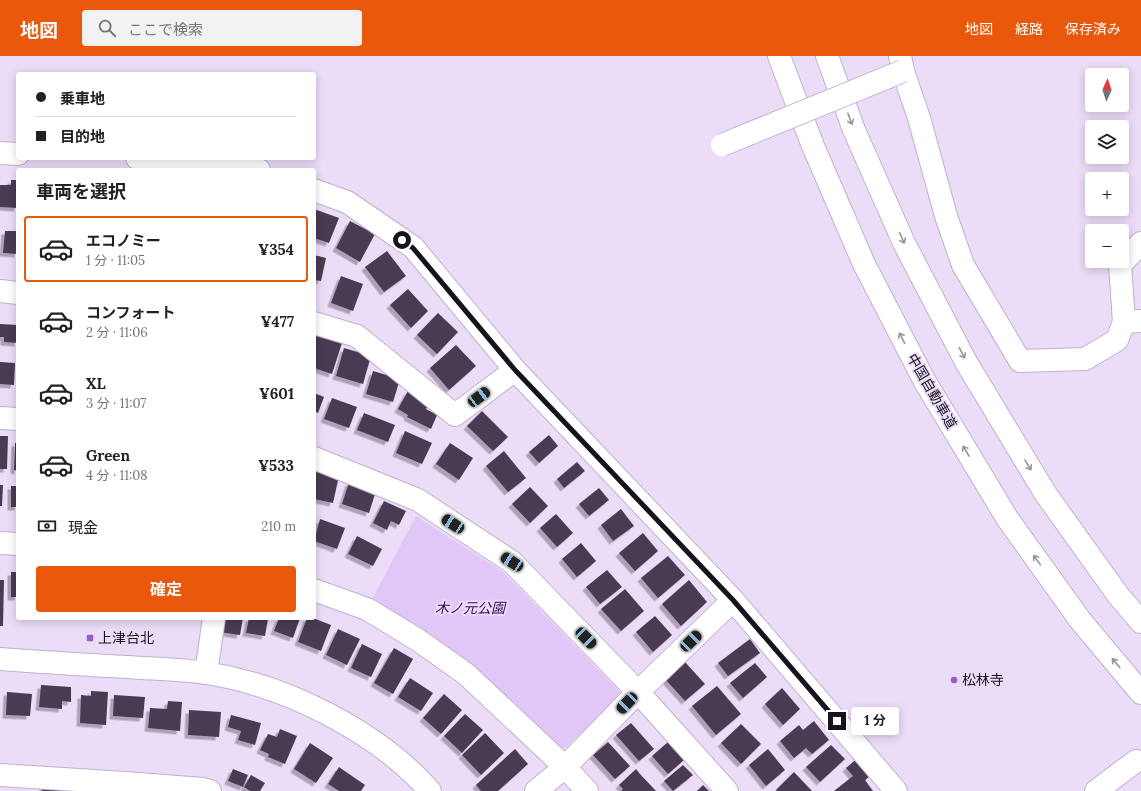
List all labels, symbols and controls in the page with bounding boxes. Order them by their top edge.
search box [82,10,362,46]
icon: search [96,17,118,39]
text: 地図 [20,18,58,42]
text: ここで検索 [128,20,203,39]
text: 地図 [965,20,993,38]
text: 経路 [1015,20,1043,38]
text: 保存済み [1065,20,1121,38]
north arrow [1085,68,1129,112]
map controls [1085,68,1129,268]
text: 乗車地 [60,89,105,108]
one-way arrow [847,112,855,124]
button: layers [1085,120,1129,164]
text: 目的地 [60,127,105,146]
button: + [1085,172,1129,216]
text: 車両を選択 [36,180,126,203]
button: − [1085,224,1129,268]
icon: car [38,231,74,267]
text: エコノミー [86,231,161,250]
route start [393,231,411,249]
one-way arrow [899,232,906,244]
text: ¥354 [258,240,294,259]
text: 1 分 · 11:05 [86,252,145,269]
icon: car [38,303,74,339]
text: コンフォート [86,303,176,322]
text: ¥477 [261,312,294,331]
text: 2 分 · 11:06 [86,324,148,341]
one-way arrow [898,332,905,344]
one-way arrow [959,347,966,359]
street label: 中国自動車道 [903,350,961,432]
text: XL [86,374,106,393]
icon: car [38,375,74,411]
text: ¥601 [259,384,294,403]
car [466,385,492,409]
text: 3 分 · 11:07 [86,395,146,412]
one-way arrow [962,445,970,457]
text: Green [86,446,130,465]
icon: car [38,447,74,483]
text: ¥533 [258,456,294,475]
one-way arrow [1025,459,1033,471]
text: 4 分 · 11:08 [86,467,148,484]
car [440,512,466,536]
icon: cash [36,515,58,537]
text: 現金 [68,518,98,537]
text: 210 m [261,518,296,535]
car [499,550,525,574]
one-way arrow [1033,554,1041,565]
button: 確定 [36,566,296,612]
park label: 木ノ元公園 [435,599,507,617]
car [573,625,599,651]
car [678,628,704,654]
place label: 上津台北 [98,629,154,647]
marker: 上津台北 [85,633,95,643]
one-way arrow [1112,658,1121,668]
place label: 松林寺 [962,671,1004,689]
marker: 松林寺 [949,675,959,685]
car [614,690,640,716]
callout: 1 分 [851,707,899,735]
route end [828,712,846,730]
text: 1 分 [864,712,886,729]

